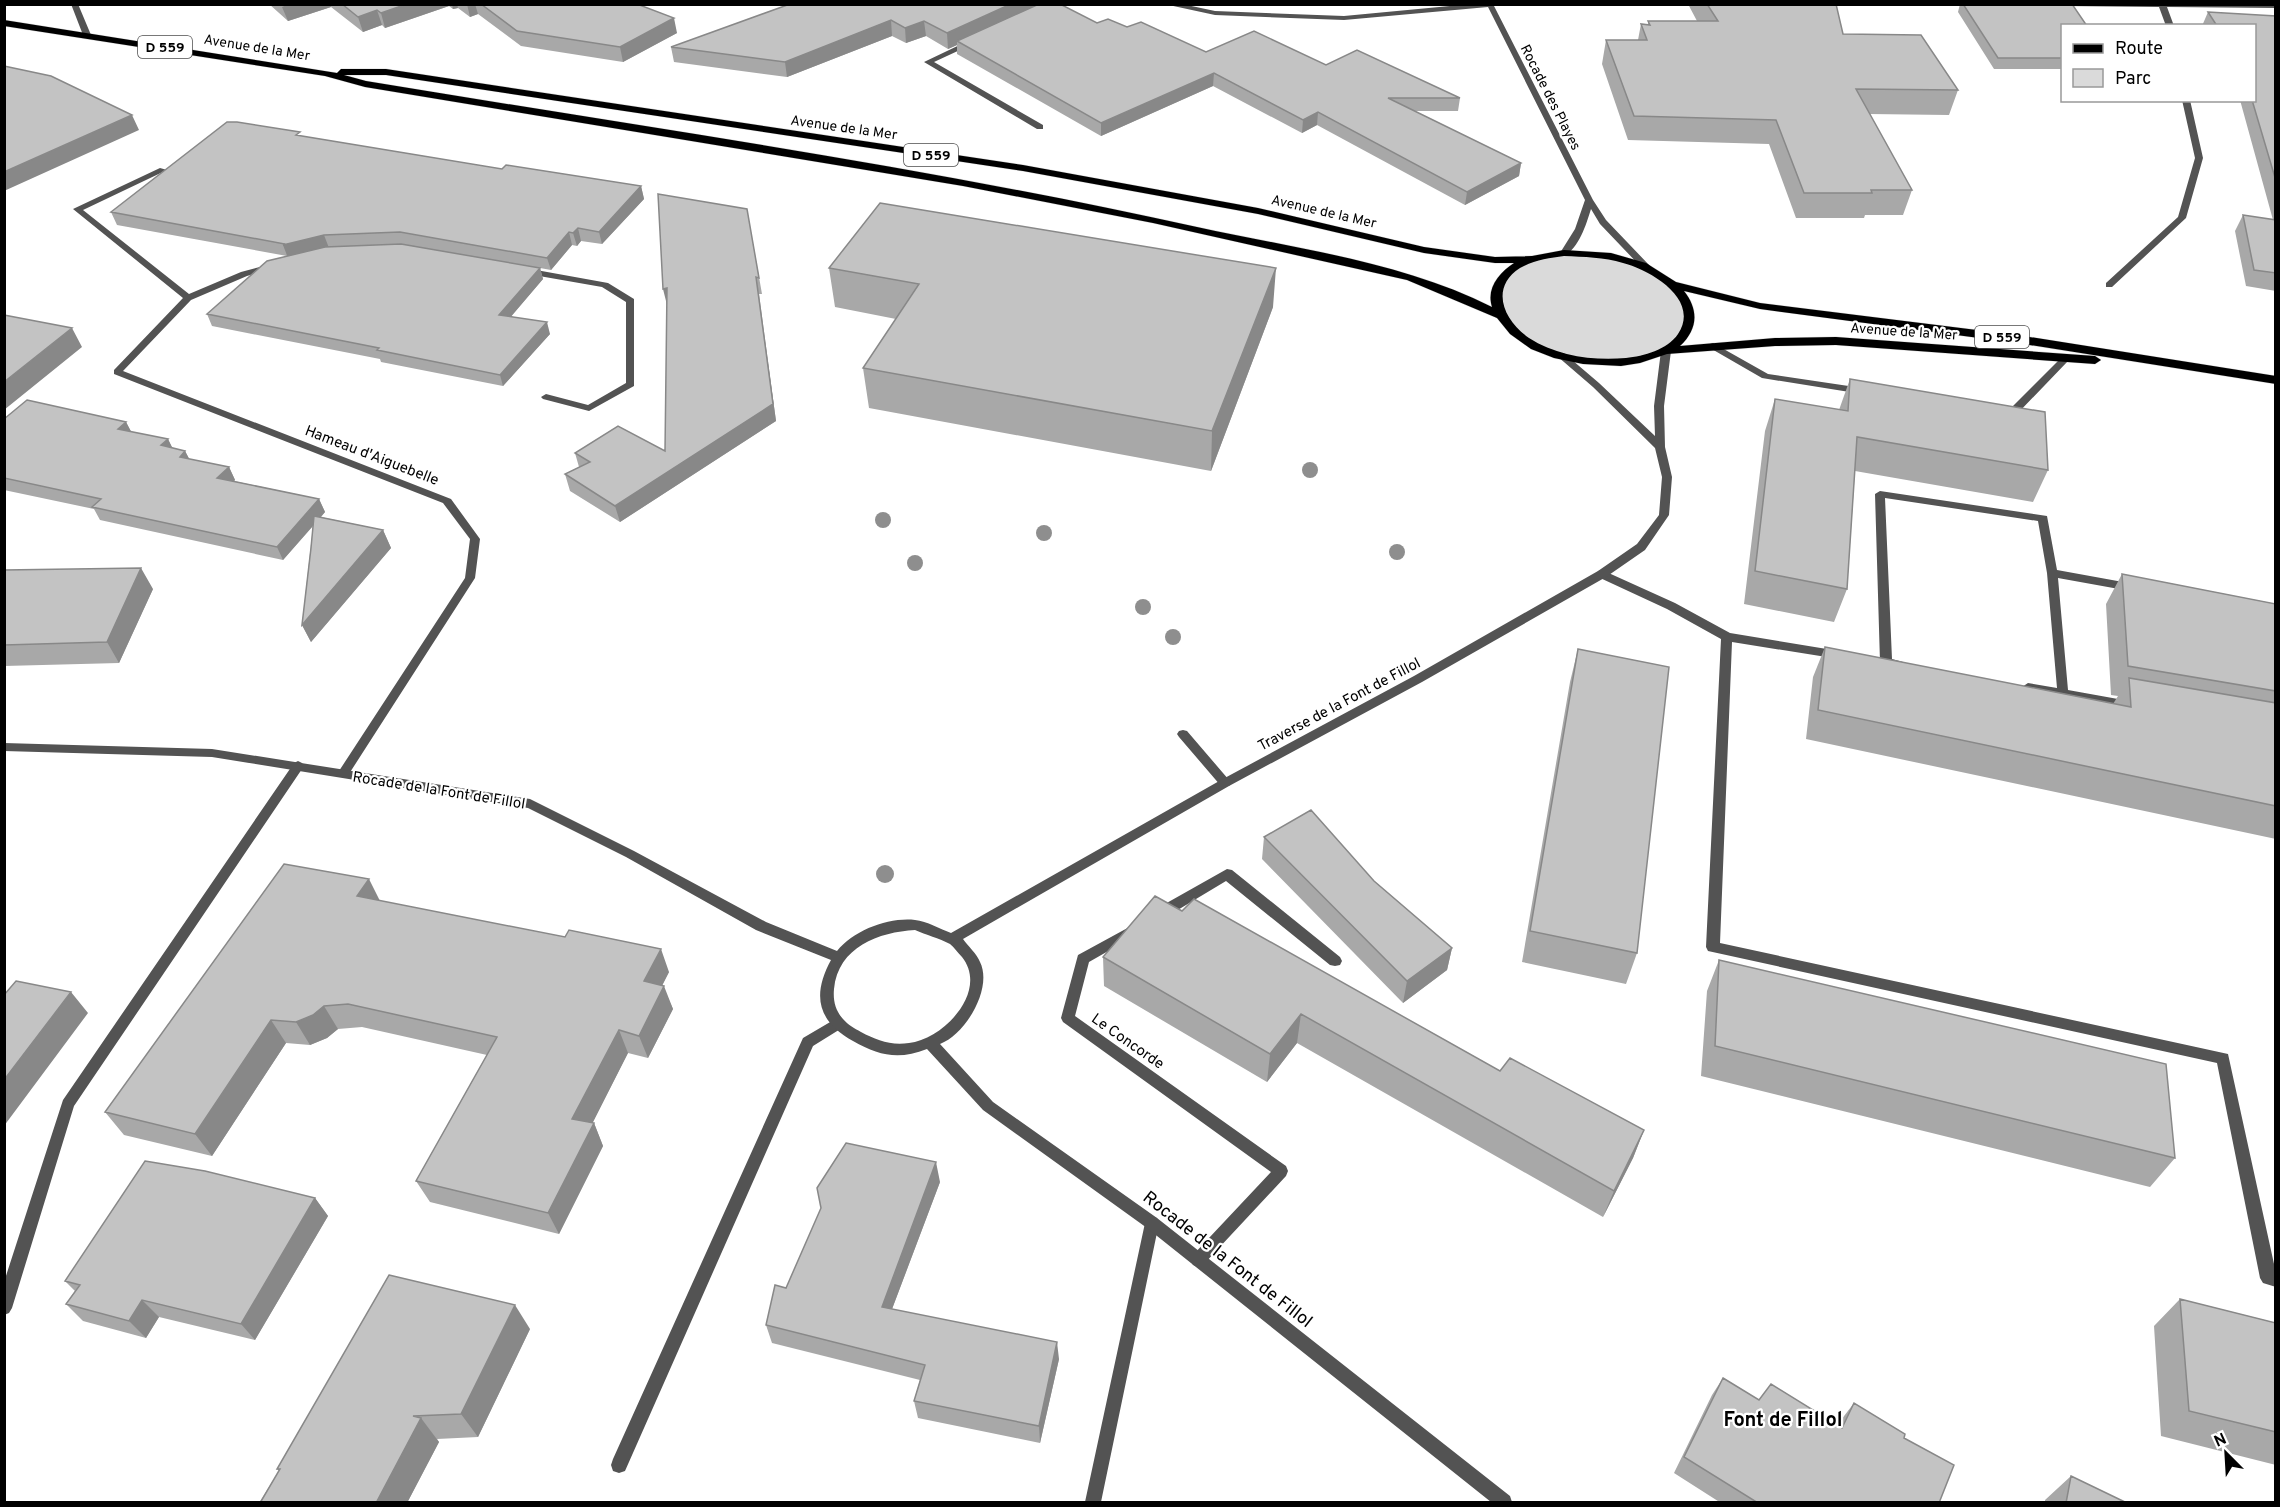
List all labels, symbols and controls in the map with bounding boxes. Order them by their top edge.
legend [2061,24,2256,102]
street label: Avenue de la Mer [202,32,312,65]
road number: D 559 [138,36,192,58]
text: Route [2115,38,2163,61]
street label: Rocade des Playes [1516,42,1584,153]
text: Parc [2115,68,2151,91]
street label: Avenue de la Mer [789,113,899,144]
road number: D 559 [904,144,958,166]
street label: Avenue de la Mer [1269,192,1378,233]
street label: Avenue de la Mer [1850,320,1959,345]
road number: D 559 [1975,326,2029,348]
street label: Hameau d'Aiguebelle [302,422,441,491]
street label: Traverse de la Font de Fillol [1255,654,1424,756]
street label: Rocade de la Font de Fillol [351,768,526,815]
street label: Le Concorde [1087,1010,1167,1074]
street label: Rocade de la Font de Fillol [1138,1187,1317,1334]
district label: Font de Fillol [1723,1408,1843,1434]
north arrow [2196,1423,2256,1483]
text: N [2211,1430,2230,1453]

